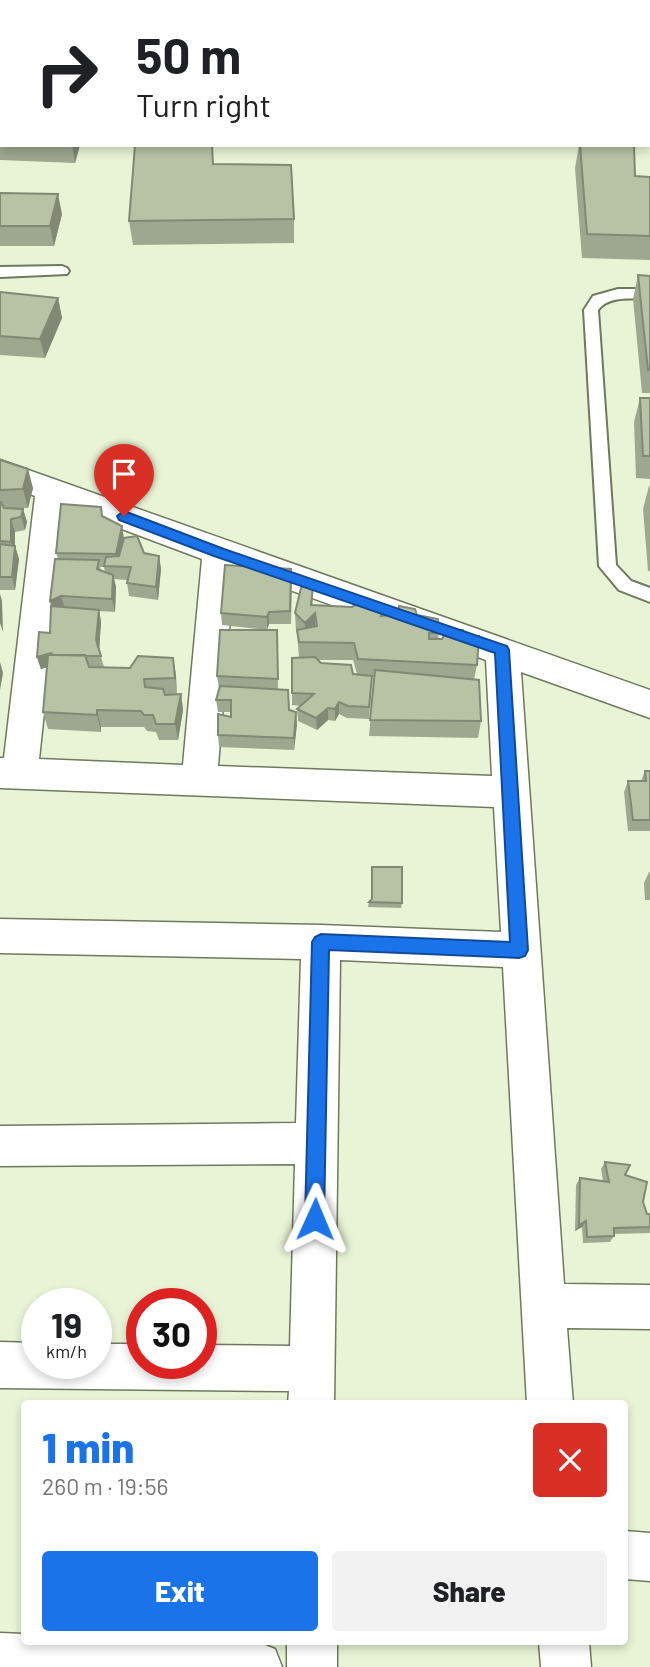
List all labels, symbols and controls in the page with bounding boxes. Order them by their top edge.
text: 50 m [136,25,241,84]
icon: right [21,28,112,119]
text: Turn right [136,85,271,123]
pin [94,444,154,516]
icon: arrive [105,455,143,493]
position arrow [278,1182,352,1256]
speed limit sign: 30 [126,1288,217,1379]
text: 19 [51,1303,82,1345]
text: km/h [46,1340,87,1362]
text: 1 min [42,1421,134,1471]
button: close [533,1423,607,1497]
text: 260 m · 19:56 [42,1472,168,1500]
button: Exit [42,1551,318,1631]
button: Share [332,1551,607,1631]

